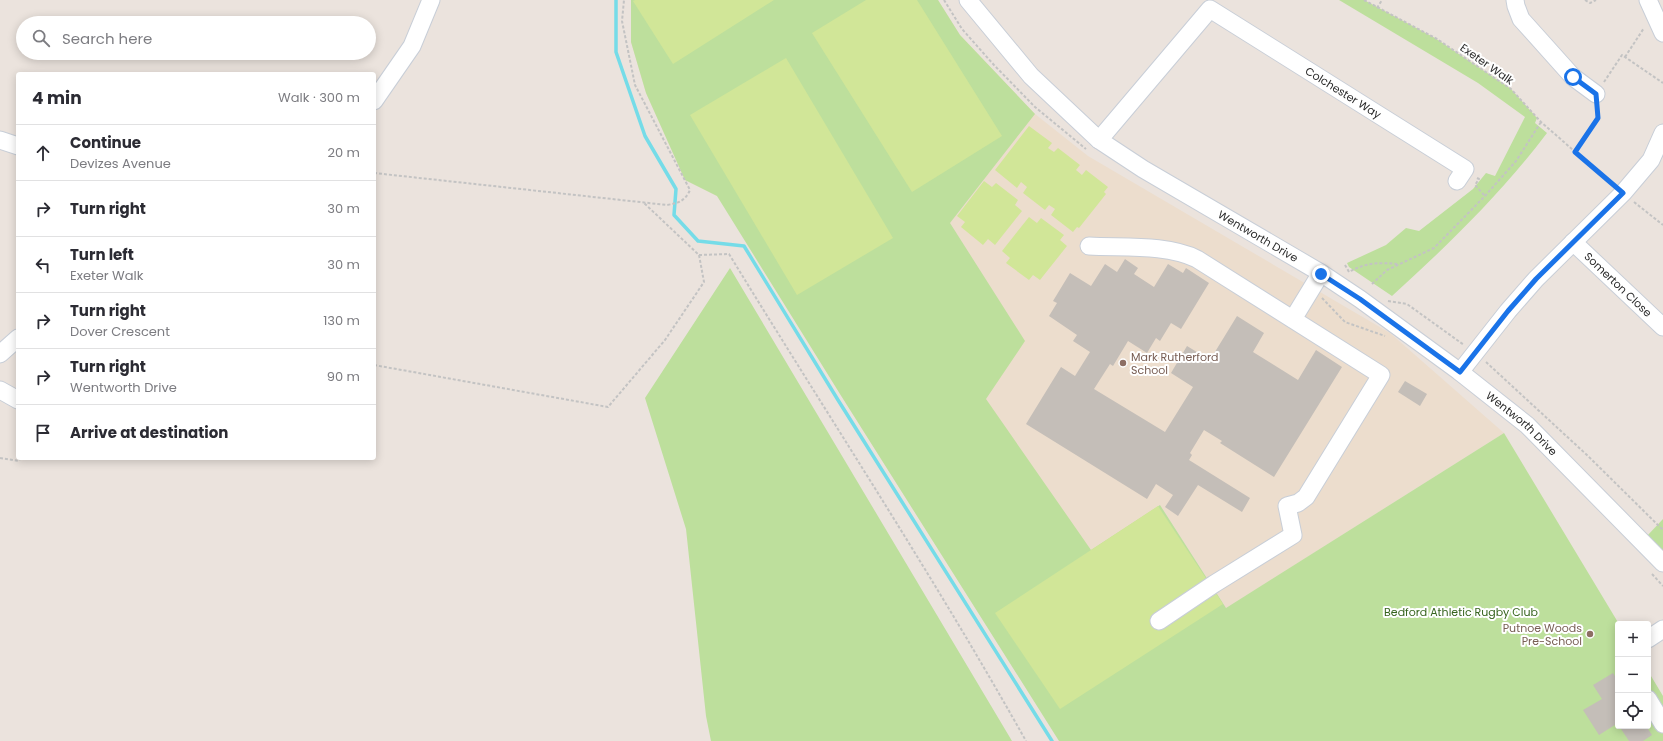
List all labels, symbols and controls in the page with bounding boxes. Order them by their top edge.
search box [16,16,376,60]
icon: search [30,27,52,49]
text: Search here [62,28,152,49]
street label: Exeter Walk [1457,40,1517,89]
street label: Colchester Way [1302,63,1385,123]
route start [1564,68,1582,86]
text: 4 min [32,86,82,110]
text: Walk · 300 m [278,88,360,107]
text: Continue [70,132,141,153]
icon: ahead [32,142,54,164]
text: 20 m [327,143,360,162]
text: Devizes Avenue [70,154,171,173]
icon: right [32,198,54,220]
text: Turn right [70,198,146,219]
text: 30 m [327,199,360,218]
street label: Wentworth Drive [1215,206,1301,266]
text: Turn left [70,244,134,265]
street label: Somerton Close [1581,249,1656,321]
icon: left [32,254,54,276]
text: 30 m [327,255,360,274]
route end [1312,265,1330,283]
text: Exeter Walk [70,266,143,285]
text: Turn right [70,300,146,321]
icon: right [32,310,54,332]
text: 130 m [323,311,360,330]
text: Dover Crescent [70,322,170,341]
place label: Mark Rutherford School [1131,349,1219,378]
text: Turn right [70,356,146,377]
marker: Mark Rutherford School [1118,358,1128,368]
icon: right [32,366,54,388]
text: 90 m [327,367,360,386]
text: Wentworth Drive [70,378,177,397]
street label: Wentworth Drive [1483,388,1561,459]
icon: arrive [32,422,54,444]
text: Arrive at destination [70,422,228,443]
park label: Bedford Athletic Rugby Club [1384,604,1538,620]
place label: Putnoe Woods Pre-School [1503,620,1582,649]
map controls [1615,621,1651,729]
button: + [1615,621,1651,657]
marker: Putnoe Woods Pre-School [1585,629,1595,639]
button: − [1615,657,1651,693]
button: locate [1615,693,1651,729]

